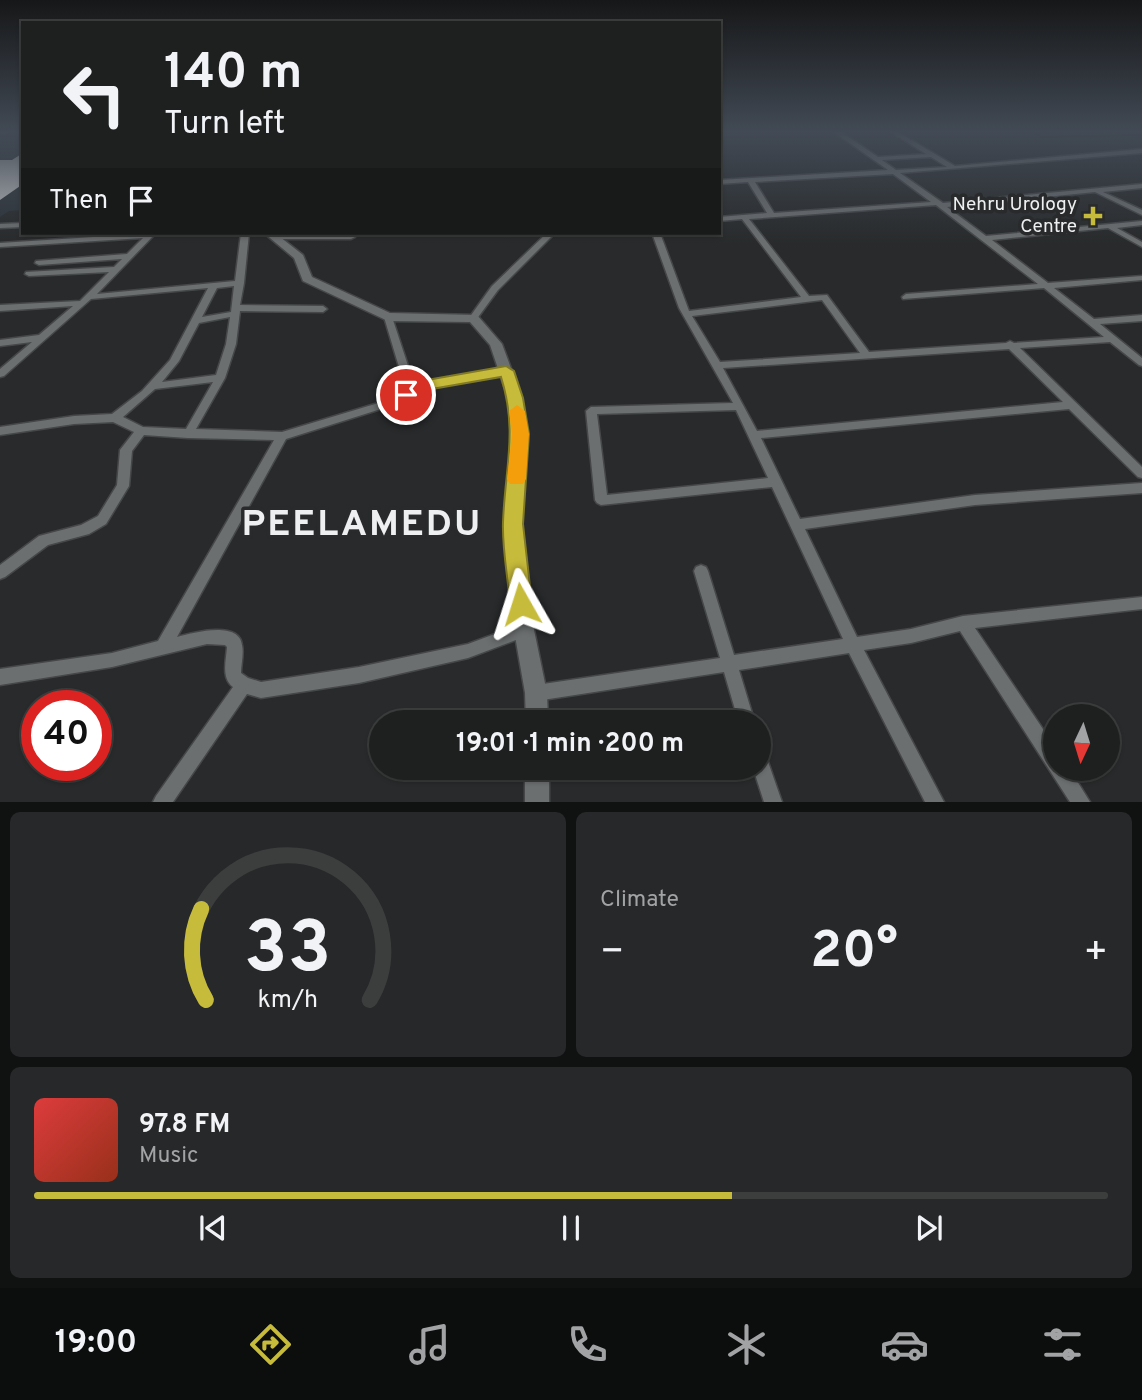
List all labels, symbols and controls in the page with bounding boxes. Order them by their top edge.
text: 140 m [164,44,303,106]
icon: left [49,49,140,140]
text: Turn left [164,105,285,145]
icon: arrive [122,182,160,220]
text: Then [49,185,108,218]
place label: Nehru Urology Centre [953,193,1077,239]
marker: Nehru Urology Centre [1083,206,1103,226]
pin [376,365,436,425]
icon: arrive [387,376,425,414]
district label: PEELAMEDU [242,502,482,549]
position arrow [484,567,558,641]
speed limit sign: 40 [21,690,112,781]
north arrow [1043,704,1120,780]
map controls [1043,704,1120,781]
text: 19:01 · 1 min · 200 m [456,728,684,761]
text: Climate [600,886,679,915]
text: 33 [244,907,332,999]
text: 20° [810,920,898,986]
text: − [600,929,625,978]
text: + [1083,929,1108,978]
text: km/h [258,985,318,1017]
text: 97.8 FM [139,1109,230,1142]
text: Music [139,1142,199,1171]
icon: previous [194,1209,232,1247]
icon: pause [552,1209,590,1247]
icon: next [910,1209,948,1247]
icon: directions [246,1320,295,1369]
icon: music [405,1320,454,1369]
icon: phone [563,1320,612,1369]
icon: climate [722,1320,771,1369]
icon: car [880,1320,929,1369]
icon: filters [1038,1320,1087,1369]
text: 19:00 [55,1324,137,1364]

